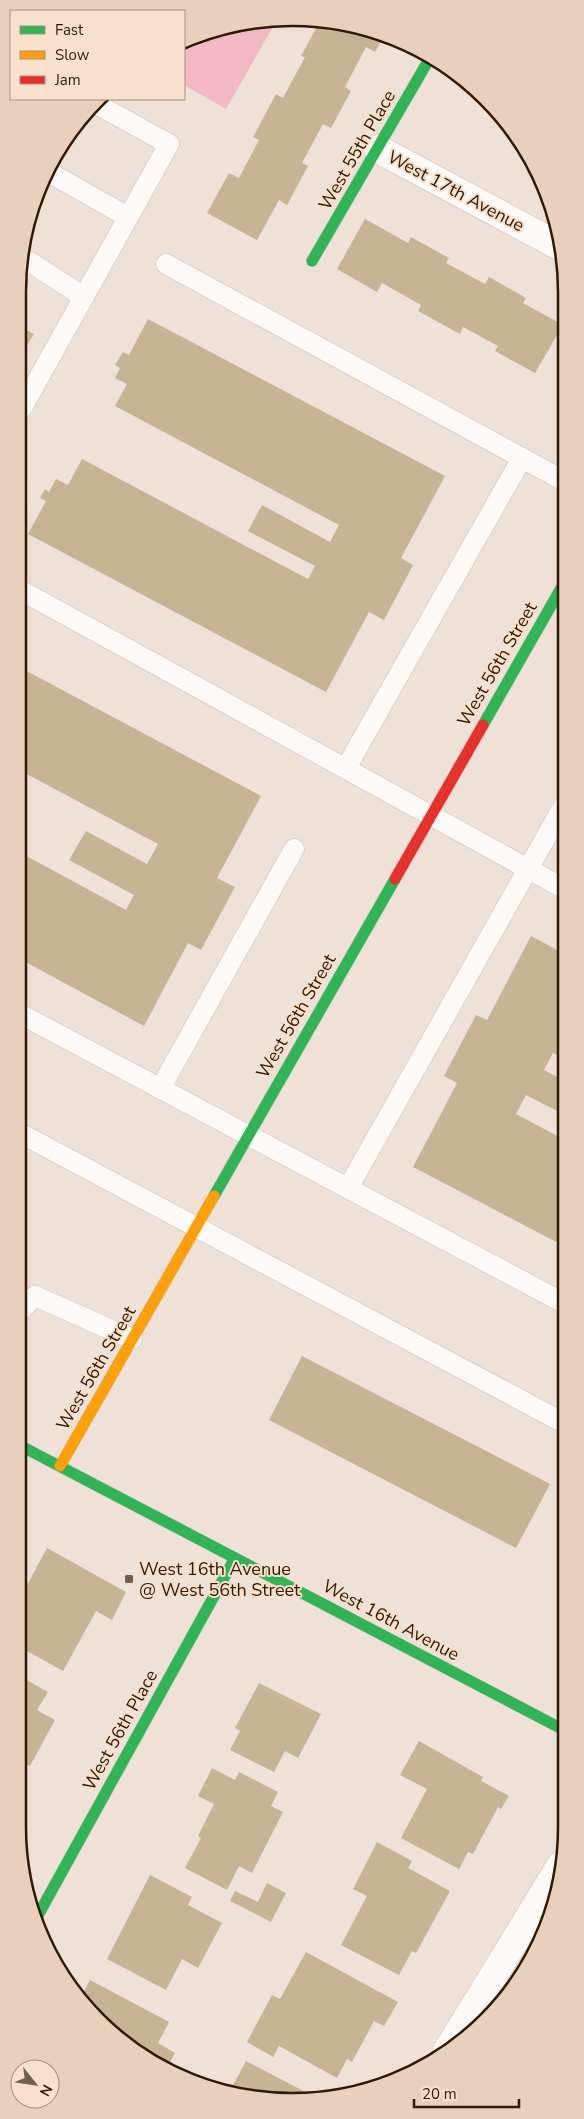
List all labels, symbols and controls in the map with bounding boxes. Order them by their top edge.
legend [10,10,185,100]
text: Fast [55,20,84,40]
text: Slow [55,45,90,65]
text: Jam [54,70,81,90]
street label: West 55th Place [313,86,401,214]
street label: West 17th Avenue [383,145,529,237]
street label: West 56th Street [452,597,543,730]
street label: West 56th Street [251,949,342,1082]
street label: West 56th Street [51,1301,142,1434]
place label: West 16th Avenue @ West 56th Street [139,1557,301,1602]
marker: West 16th Avenue @ West 56th Street [123,1573,135,1585]
street label: West 16th Avenue [318,1574,464,1666]
street label: West 56th Place [77,1665,163,1795]
north arrow [10,2059,60,2109]
scale bar [414,2076,519,2108]
text: N [35,2081,57,2100]
text: 20 m [422,2084,457,2104]

